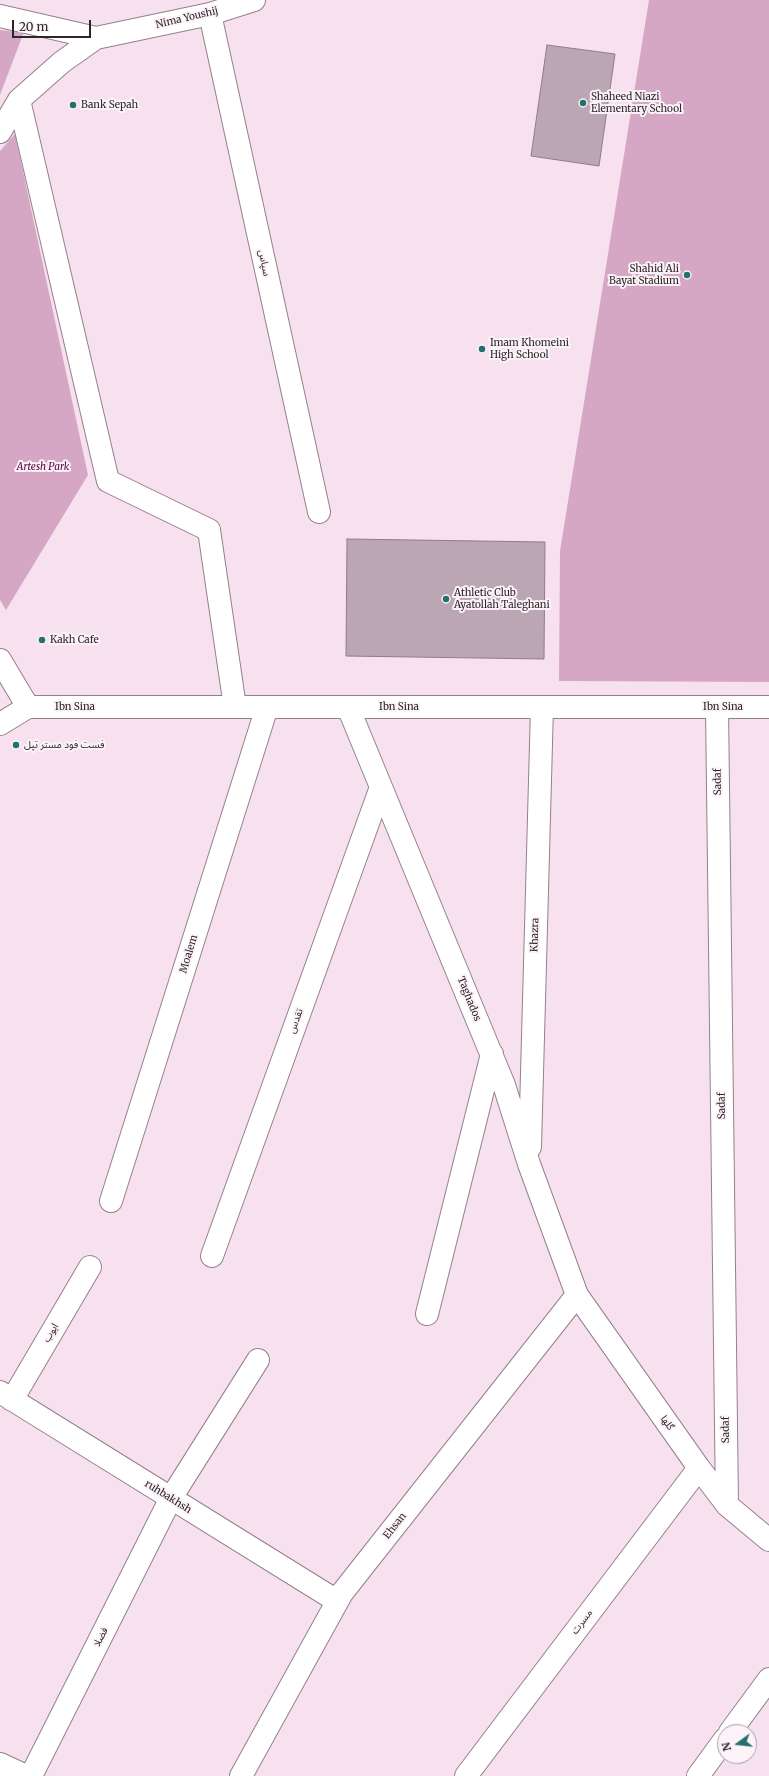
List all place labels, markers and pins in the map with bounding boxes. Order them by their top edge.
place label: Shaheed Niazi Elementary School [591,91,682,114]
marker: Shaheed Niazi Elementary School [578,98,588,108]
place label: Bank Sepah [81,99,138,111]
marker: Bank Sepah [68,100,78,110]
place label: Shahid Ali Bayat Stadium [609,263,679,286]
marker: Shahid Ali Bayat Stadium [682,270,692,280]
place label: Imam Khomeini High School [490,337,569,360]
marker: Imam Khomeini High School [477,344,487,354]
place label: Athletic Club Ayatollah Taleghani [454,587,550,610]
marker: Athletic Club Ayatollah Taleghani [441,594,451,604]
place label: Kakh Cafe [50,634,99,646]
marker: Kakh Cafe [37,635,47,645]
place label: فست فود مستر تپل [24,739,104,751]
marker: فست فود مستر تپل [11,740,21,750]

